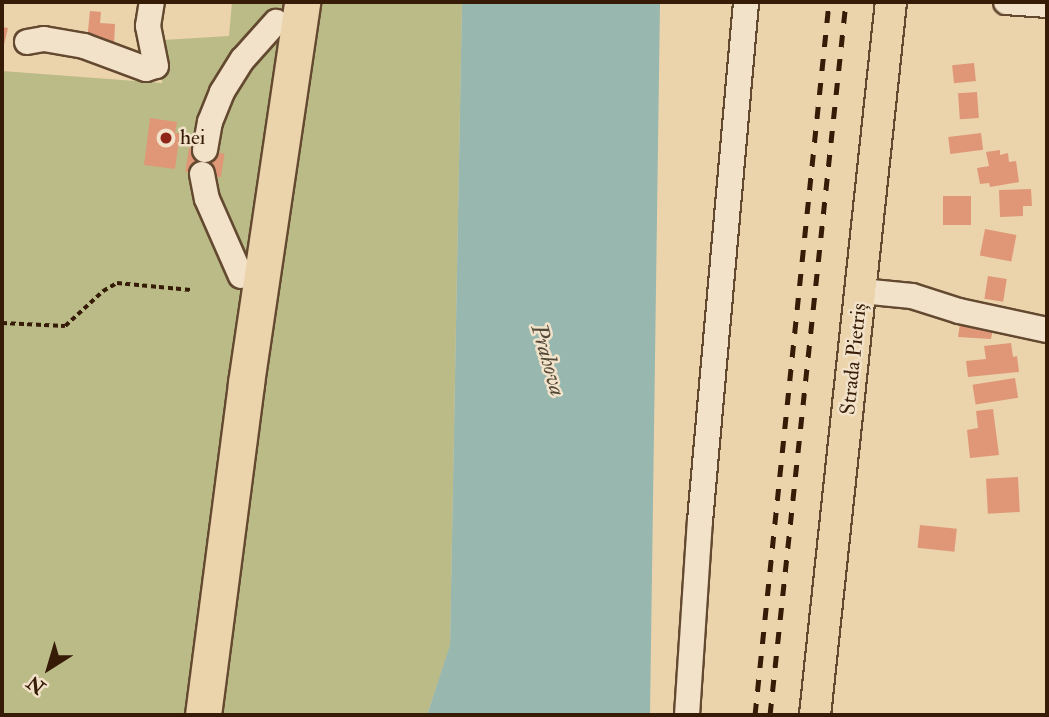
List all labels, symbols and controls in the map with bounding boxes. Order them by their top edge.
place label: hei [180,125,205,151]
marker: hei [158,130,174,146]
street label: Strada Pietriș [836,302,872,416]
water label: Prahova [525,321,571,399]
north arrow [14,633,84,703]
text: N [22,670,50,699]

